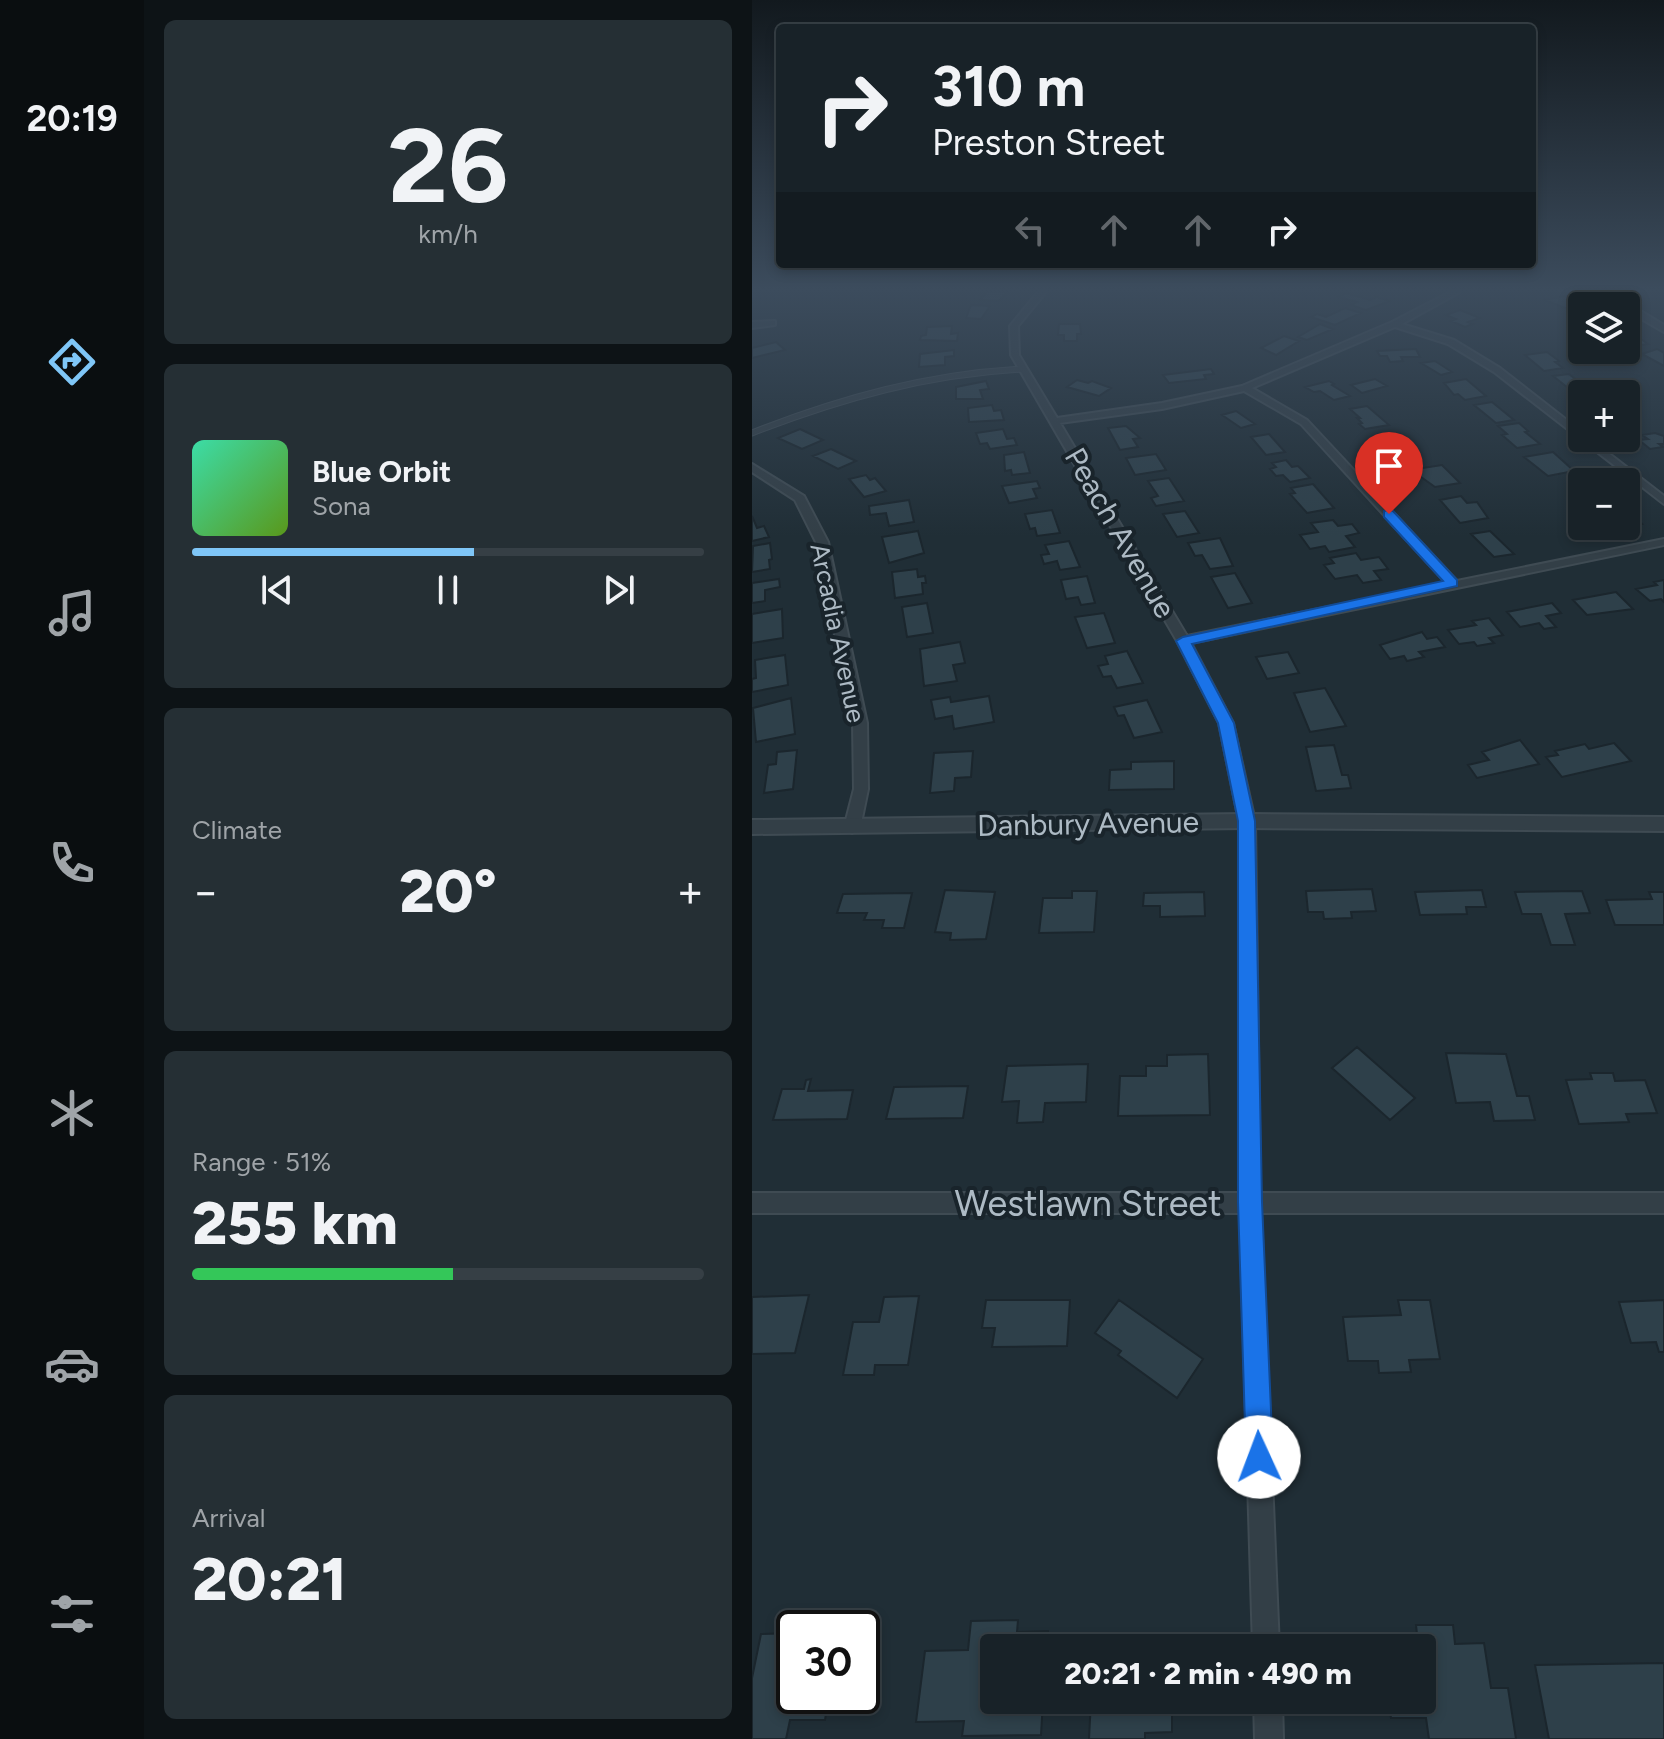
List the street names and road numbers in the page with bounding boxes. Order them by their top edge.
street label: Peach Avenue [1057,441,1184,625]
street label: Arcadia Avenue [803,540,873,726]
street label: Danbury Avenue [977,803,1199,844]
street label: Westlawn Street [954,1182,1222,1225]

